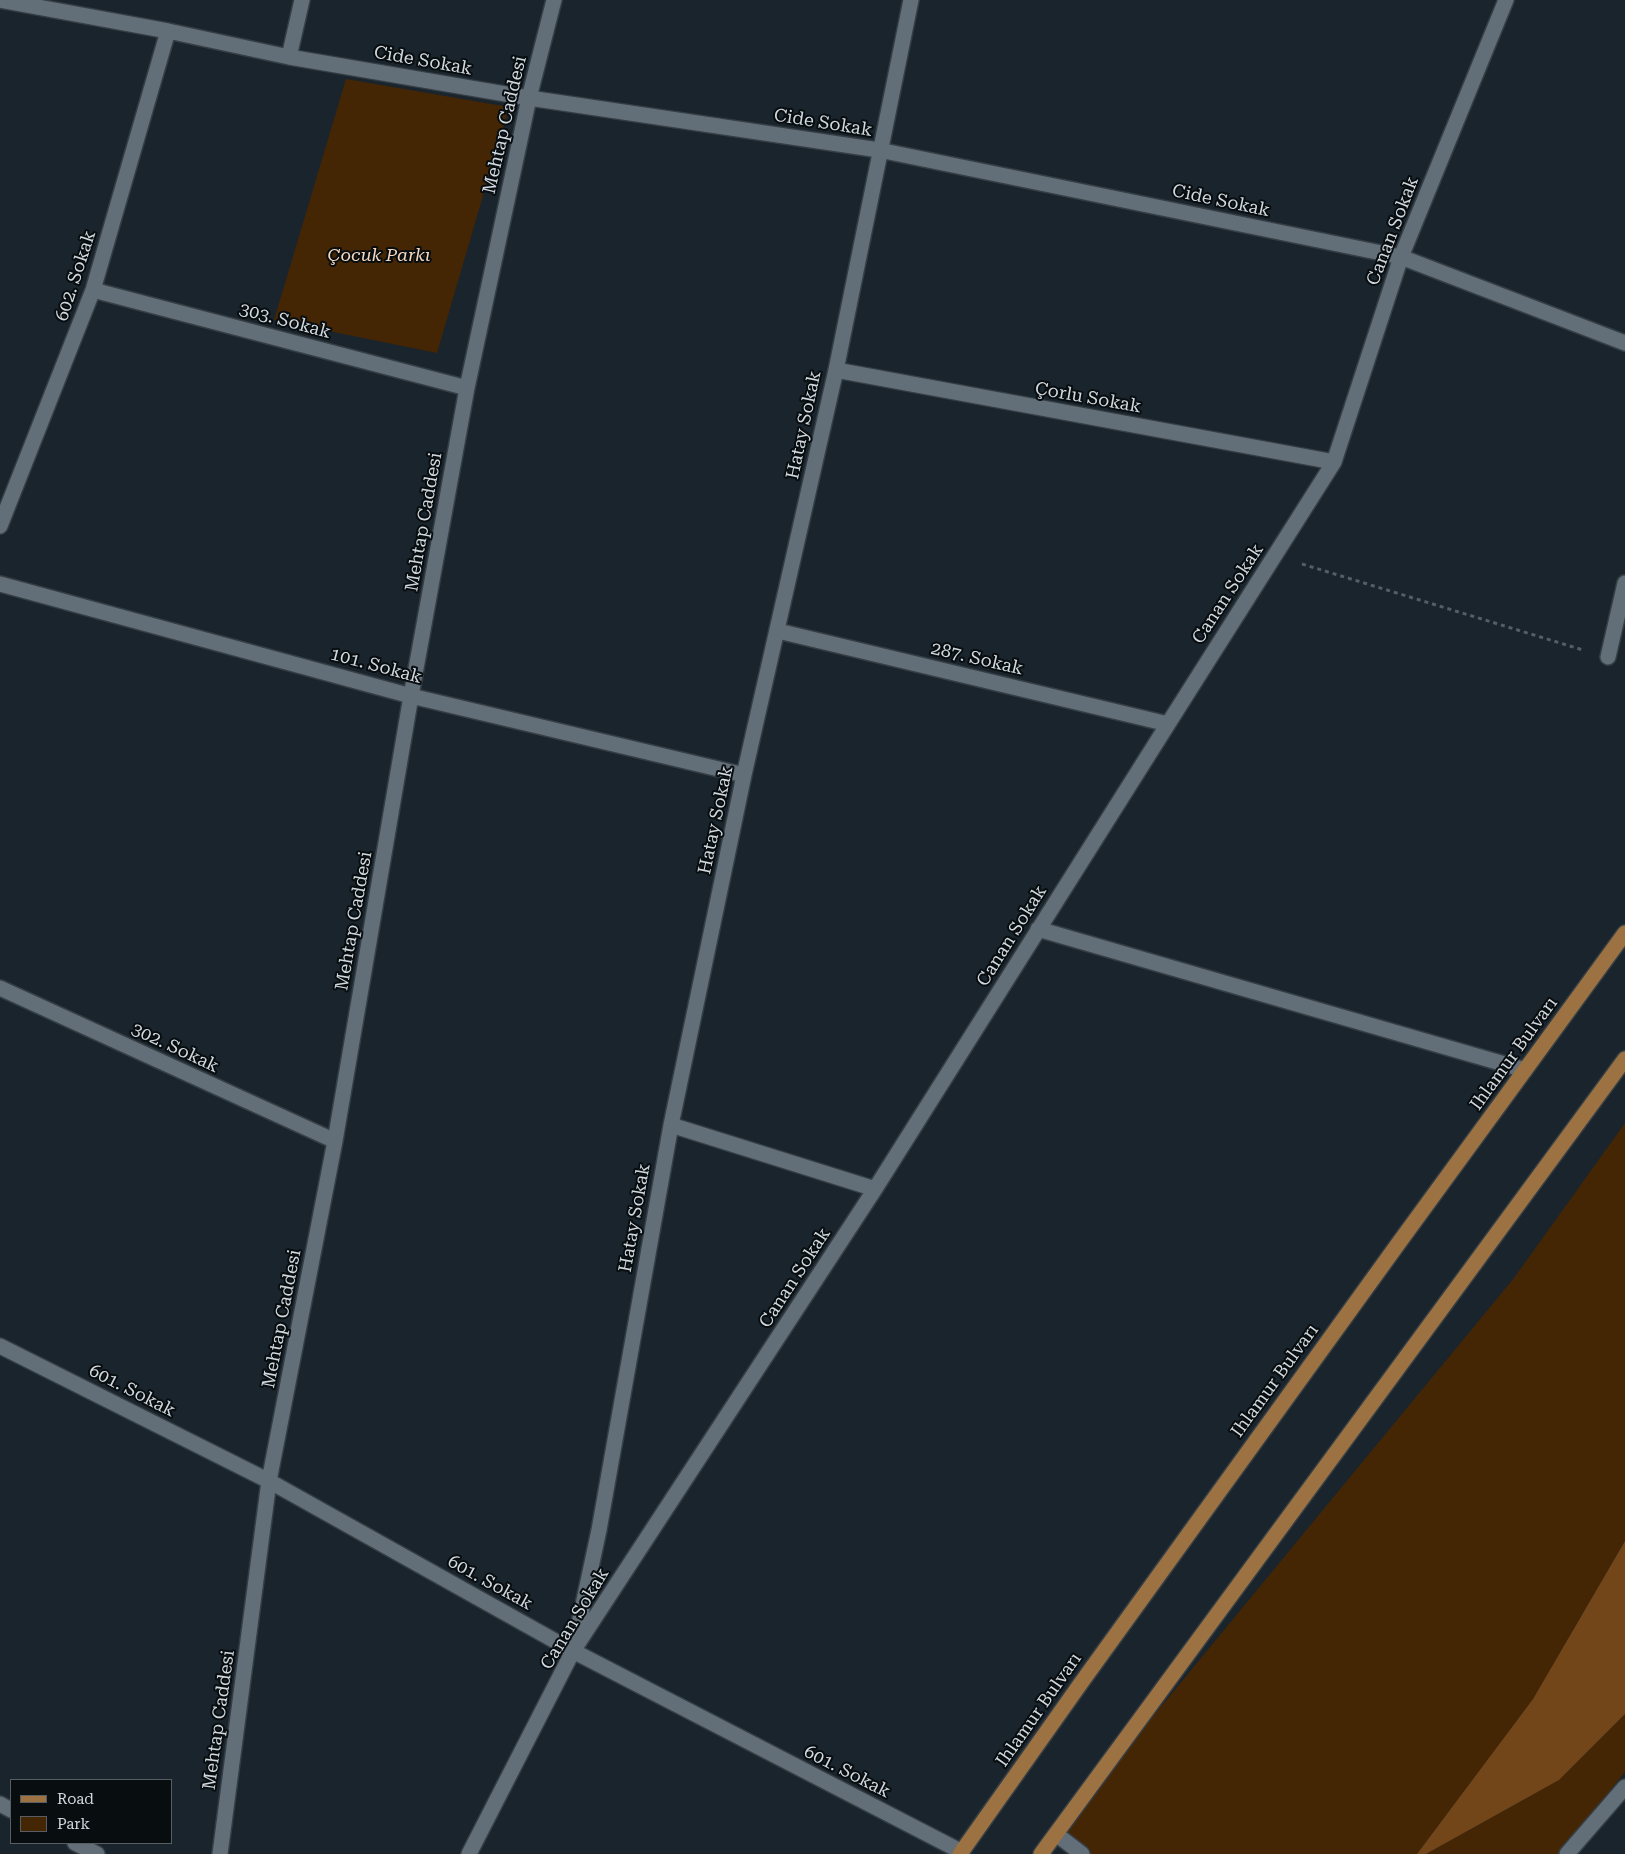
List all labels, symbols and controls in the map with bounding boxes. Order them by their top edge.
street label: Cide Sokak [372,42,474,80]
street label: Mehtap Caddesi [479,54,531,196]
street label: Cide Sokak [772,105,874,141]
street label: Canan Sokak [1362,174,1424,288]
street label: Cide Sokak [1170,180,1272,222]
street label: 602. Sokak [51,228,101,324]
park label: Çocuk Parkı [328,245,430,267]
street label: 303. Sokak [237,298,333,344]
street label: Hatay Sokak [782,369,826,481]
street label: Çorlu Sokak [1033,378,1143,418]
street label: Mehtap Caddesi [401,451,447,593]
street label: Canan Sokak [1188,540,1268,648]
street label: 287. Sokak [929,638,1025,680]
street label: 101. Sokak [328,643,424,689]
street label: Hatay Sokak [694,764,738,876]
street label: Mehtap Caddesi [331,850,377,992]
street label: Canan Sokak [972,882,1052,990]
street label: Ihlamur Bulvarı [1466,993,1562,1115]
street label: 302. Sokak [128,1018,222,1078]
street label: Hatay Sokak [615,1162,655,1274]
street label: Canan Sokak [755,1224,835,1332]
street label: Mehtap Caddesi [258,1248,306,1390]
street label: Ihlamur Bulvarı [1227,1320,1323,1442]
street label: 601. Sokak [85,1360,179,1422]
street label: 601. Sokak [444,1551,536,1615]
street label: Canan Sokak [536,1564,614,1674]
street label: Mehtap Caddesi [199,1649,239,1791]
street label: Ihlamur Bulvarı [992,1649,1086,1771]
street label: 601. Sokak [800,1741,894,1803]
legend [10,1779,172,1844]
text: Road [57,1790,94,1808]
text: Park [57,1815,90,1833]

